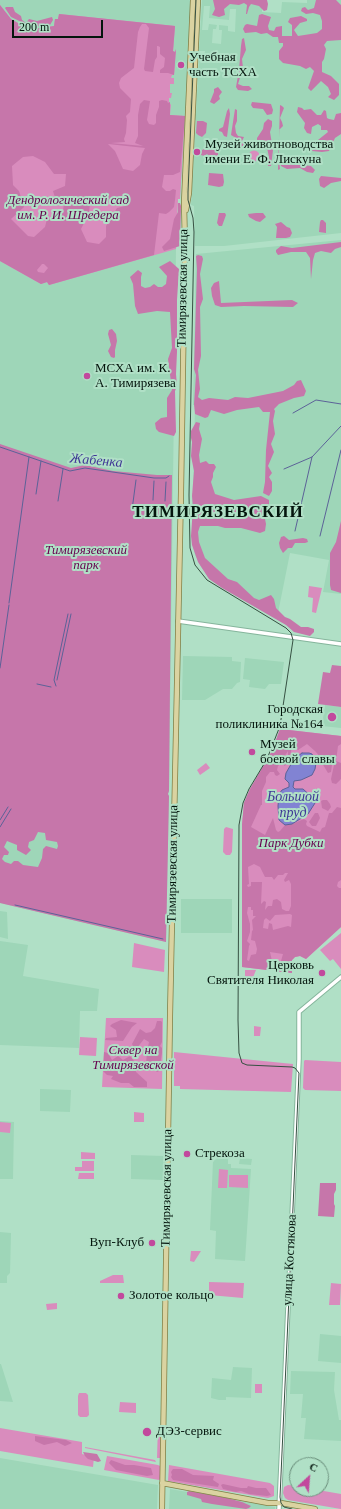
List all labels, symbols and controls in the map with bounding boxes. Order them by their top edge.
scale bar [14,12,105,38]
text: 200 m [19,20,49,34]
place label: Учебная часть ТСХА [189,50,257,81]
marker: Учебная часть ТСХА [176,60,186,70]
place label: Музей животноводства имени Е. Ф. Лискуна [205,137,333,168]
marker: Музей животноводства имени Е. Ф. Лискуна [192,147,202,157]
park label: Дендрологический сад им. Р. И. Шредера [7,193,129,224]
street label: Тимирязевская улица [174,229,192,347]
place label: МСХА им. К. А. Тимирязева [95,361,176,392]
marker: МСХА им. К. А. Тимирязева [82,371,92,381]
water label: Жабенка [69,450,123,472]
district label: ТИМИРЯЗЕВСКИЙ [132,503,304,523]
park label: Тимирязевский парк [45,543,127,574]
place label: Городская поликлиника №164 [216,702,323,733]
marker: Городская поликлиника №164 [326,711,338,723]
place label: Музей боевой славы [260,737,335,768]
marker: Музей боевой славы [247,747,257,757]
water label: Большой пруд [267,789,319,822]
street label: Тимирязевская улица [164,805,182,923]
park label: Парк Дубки [259,836,323,852]
place label: Церковь Святителя Николая [207,958,314,989]
marker: Церковь Святителя Николая [317,968,327,978]
park label: Сквер на Тимирязевской [92,1043,174,1074]
street label: Тимирязевская улица [158,1129,176,1247]
place label: Стрекоза [195,1146,245,1162]
marker: Стрекоза [182,1149,192,1159]
street label: улица Костякова [280,1214,300,1306]
place label: Вуп-Клуб [90,1235,144,1251]
marker: Вуп-Клуб [147,1238,157,1248]
place label: Золотое кольцо [129,1288,214,1304]
marker: Золотое кольцо [116,1291,126,1301]
place label: ДЭЗ-сервис [156,1424,222,1440]
marker: ДЭЗ-сервис [141,1426,153,1438]
north arrow [289,1457,329,1497]
text: С [308,1460,320,1474]

